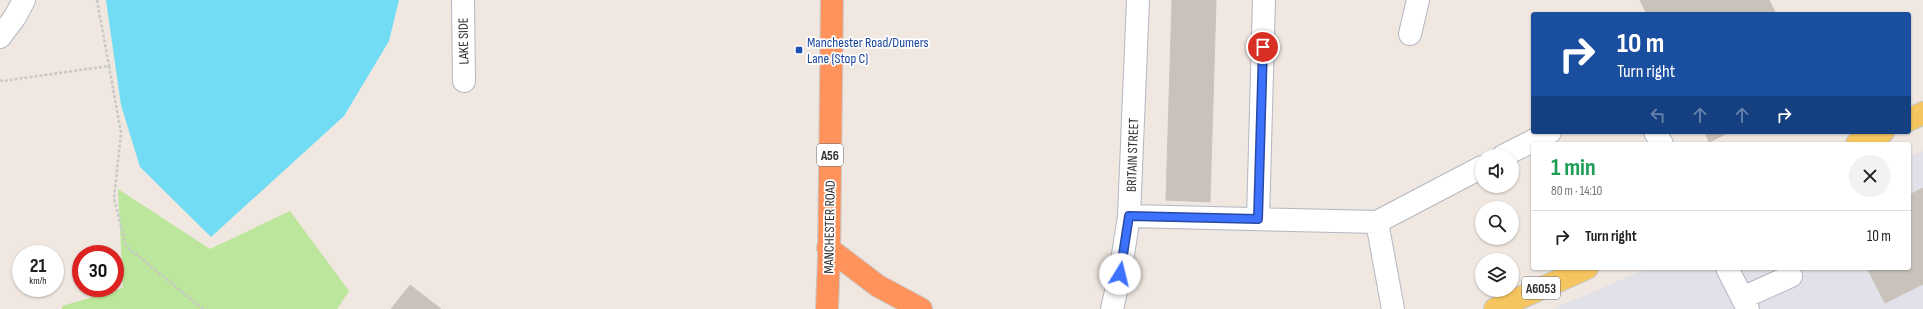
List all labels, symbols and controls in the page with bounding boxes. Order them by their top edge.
street label: LAKE SIDE [455,17,472,65]
text: 10 m [1617,27,1664,60]
icon: right [1551,28,1603,80]
pin [1246,30,1280,64]
place label: Manchester Road/Dumers Lane (Stop C) [807,34,929,67]
icon: arrive [1252,36,1274,58]
marker: Manchester Road/Dumers Lane (Stop C) [794,45,804,55]
text: Turn right [1617,61,1675,82]
icon: left [1647,104,1669,126]
icon: ahead [1689,104,1711,126]
icon: ahead [1731,104,1753,126]
icon: right [1773,104,1795,126]
street label: BRITAIN STREET [1123,117,1142,192]
road number: A56 [817,144,843,166]
map controls [1475,149,1519,297]
button: sound [1475,149,1519,193]
text: 1 min [1551,153,1596,182]
button: close [1849,155,1891,197]
street label: MANCHESTER ROAD [820,180,839,274]
text: 80 m · 14:10 [1551,183,1602,199]
button: search [1475,201,1519,245]
icon: right [1551,226,1573,248]
text: Turn right [1585,227,1637,246]
text: 10 m [1867,227,1891,246]
speed limit sign: 30 [72,245,124,297]
position arrow [1099,253,1141,295]
button: layers [1475,253,1519,297]
text: 21 [30,254,46,278]
text: km/h [29,275,47,287]
road number: A6053 [1522,277,1560,299]

